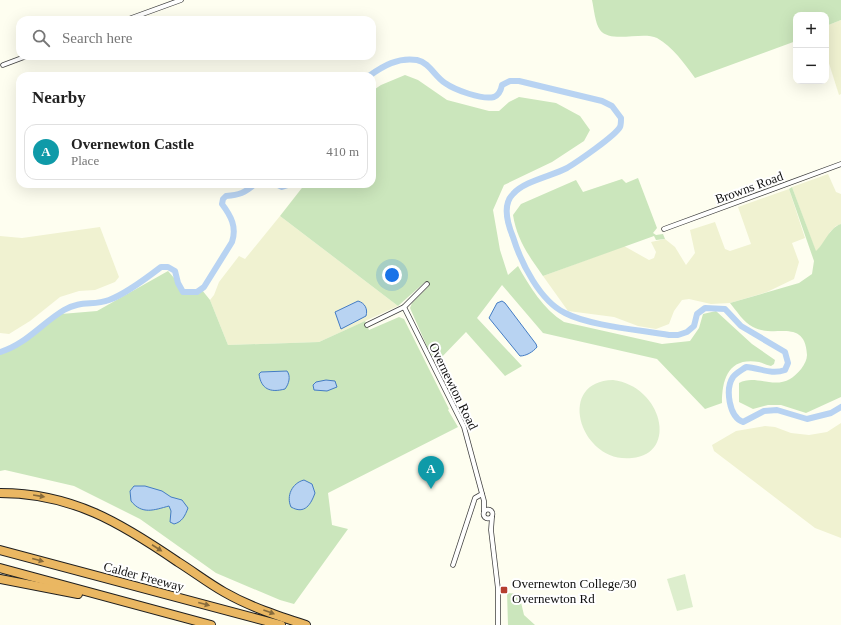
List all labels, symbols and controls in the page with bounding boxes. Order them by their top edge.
map controls [793,12,829,84]
button: + [793,12,829,48]
search box [16,16,376,60]
icon: search [30,27,52,49]
text: Search here [62,30,132,46]
button: − [793,48,829,84]
text: Nearby [32,88,86,107]
text: Overnewton Castle [71,136,194,152]
text: A [41,144,51,159]
text: 410 m [326,144,359,159]
text: Place [71,153,99,168]
street label: Browns Road [713,168,786,207]
your location [382,265,402,285]
street label: Overnewton Road [426,340,481,433]
pin: A [418,456,444,489]
one-way arrow [33,493,45,499]
one-way arrow [152,544,162,552]
one-way arrow [32,557,44,563]
street label: Calder Freeway [102,559,186,595]
place label: Overnewton College/30 Overnewton Rd [512,576,637,606]
marker: Overnewton College/30 Overnewton Rd [499,585,509,595]
one-way arrow [198,601,210,607]
one-way arrow [263,610,275,616]

